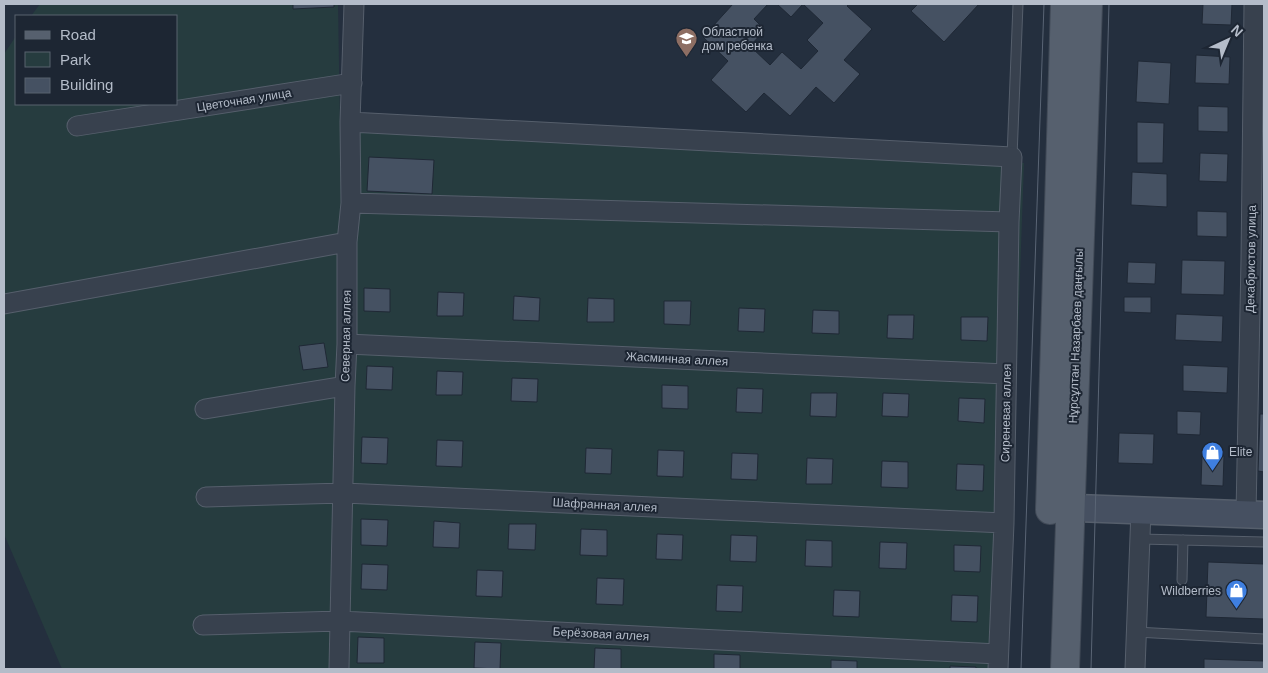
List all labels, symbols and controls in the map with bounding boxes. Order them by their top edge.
legend [15,15,178,105]
north arrow [1203,15,1253,65]
text: N [1228,21,1246,40]
place label: Областной дом ребенка [702,25,773,53]
text: Road [60,26,96,43]
school or university icon: Областной дом ребенка [674,27,698,58]
text: Park [60,51,91,68]
text: Building [60,76,113,93]
street label: Цветочная улица [196,86,293,114]
street label: Декабристов улица [1243,205,1259,313]
street label: Нұрсұлтан Назарбаев даңғылы [1066,248,1086,424]
street label: Северная аллея [338,290,354,382]
street label: Жасминная аллея [625,349,729,369]
street label: Сиреневая аллея [998,364,1014,462]
shop icon: Elite [1201,440,1225,471]
place label: Elite [1229,445,1253,459]
street label: Шафранная аллея [552,495,658,515]
shop icon: Wildberries [1225,579,1249,610]
place label: Wildberries [1161,584,1221,598]
street label: Берёзовая аллея [552,624,650,644]

